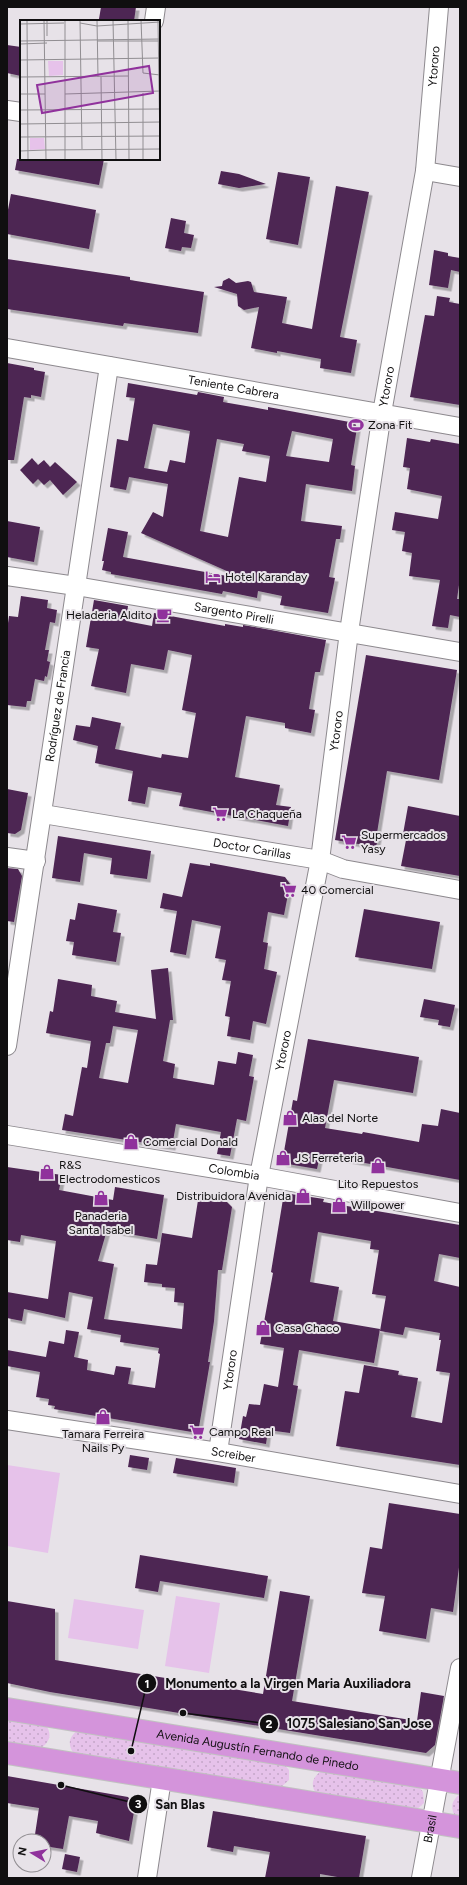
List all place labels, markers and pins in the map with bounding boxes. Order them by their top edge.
sports icon: Zona Fit [347,416,365,434]
place label: Zona Fit [368,418,413,432]
hotel icon: Hotel Karanday [204,568,222,586]
place label: Hotel Karanday [225,570,308,584]
cafe icon: Heladeria Aldito [155,606,173,624]
place label: Heladeria Aldito [66,608,152,622]
supermarket icon: La Chaqueña [211,805,229,823]
place label: La Chaqueña [232,807,302,821]
place label: Supermercados Yasy [361,828,446,856]
supermarket icon: Supermercados Yasy [340,833,358,851]
supermarket icon: 40 Comercial [280,881,298,899]
place label: 40 Comercial [301,883,374,897]
shop icon: Alas del Norte [281,1109,299,1127]
place label: Alas del Norte [302,1111,378,1125]
shop icon: Comercial Donald [122,1133,140,1151]
place label: Comercial Donald [143,1135,238,1149]
shop icon: JS Ferreteria [274,1149,292,1167]
place label: JS Ferreteria [295,1151,363,1165]
shop icon: Lito Repuestos [369,1157,387,1175]
place label: R&S Electrodomesticos [59,1158,160,1186]
shop icon: R&S Electrodomesticos [38,1163,56,1181]
place label: Lito Repuestos [338,1177,419,1191]
shop icon: Distribuidora Avenida [294,1187,312,1205]
shop icon: Panaderia Santa Isabel [92,1189,110,1207]
place label: Distribuidora Avenida [176,1189,291,1203]
shop icon: Willpower [330,1196,348,1214]
place label: Willpower [351,1198,404,1212]
place label: Panaderia Santa Isabel [69,1209,133,1237]
shop icon: Casa Chaco [254,1319,272,1337]
place label: Casa Chaco [275,1321,339,1335]
shop icon: Tamara Ferreira Nails Py [94,1408,112,1426]
supermarket icon: Campo Real [188,1423,206,1441]
place label: Campo Real [209,1425,274,1439]
place label: Tamara Ferreira Nails Py [62,1427,144,1455]
callout: Monumento a la Virgen Maria Auxiliadora [137,1671,419,1696]
callout: 1075 Salesiano San Jose [259,1711,439,1736]
callout: San Blas [128,1792,213,1817]

